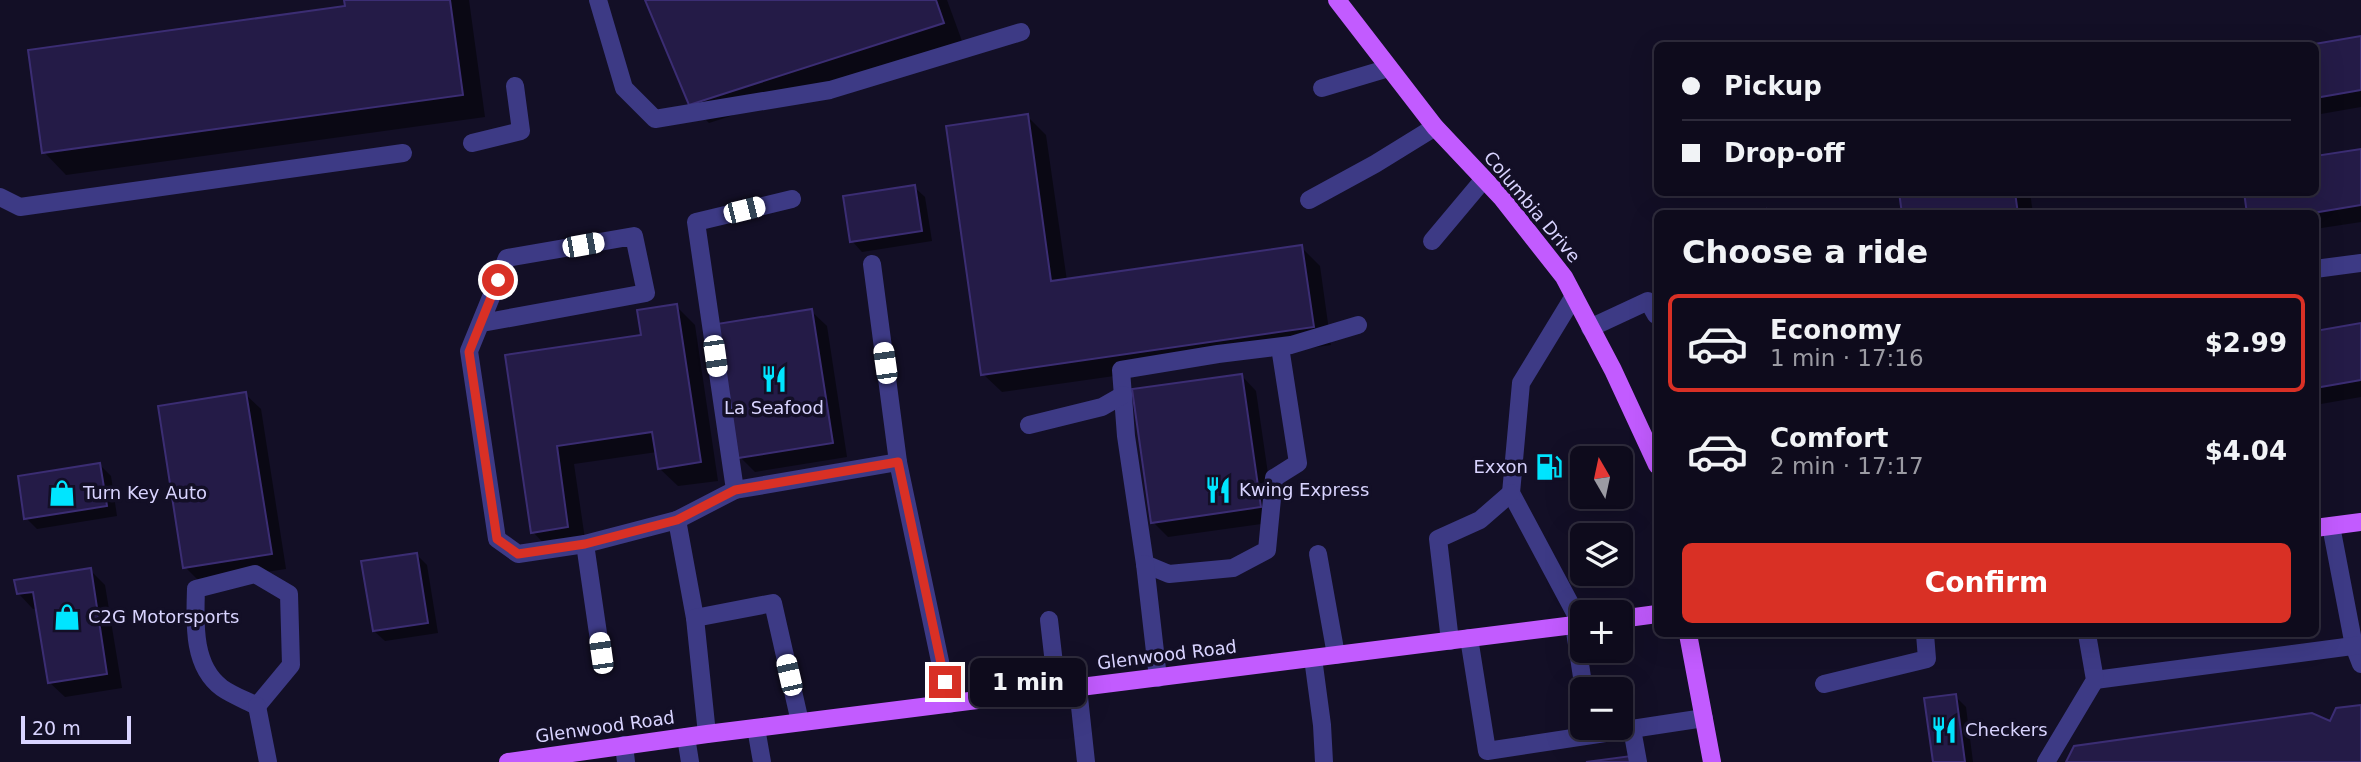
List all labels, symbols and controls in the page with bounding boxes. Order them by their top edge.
text: Pickup [1724,71,1822,101]
text: Drop-off [1724,138,1845,168]
street label: Columbia Drive [1480,147,1585,267]
car [722,195,767,225]
car [561,231,606,259]
text: Choose a ride [1682,233,1928,271]
route start [482,264,514,296]
icon: car [1686,312,1749,375]
text: Economy [1770,315,1901,345]
text: $2.99 [2205,328,2287,358]
car [702,334,729,378]
car [872,341,899,385]
text: 1 min · 17:16 [1770,345,1924,371]
restaurant icon: La Seafood [759,364,789,394]
place label: La Seafood [724,397,824,418]
icon: car [1686,420,1749,483]
text: Comfort [1770,423,1888,453]
text: $4.04 [2205,436,2287,466]
north arrow [1570,446,1633,509]
map controls [1570,446,1633,740]
fuel station icon: Exxon [1534,452,1564,482]
text: 2 min · 17:17 [1770,453,1924,479]
place label: Exxon [1473,456,1528,477]
restaurant icon: Kwing Express [1203,475,1233,505]
shop icon: Turn Key Auto [47,478,77,508]
place label: Kwing Express [1239,479,1369,500]
place label: Turn Key Auto [82,482,207,503]
button: layers [1570,523,1633,586]
button: Confirm [1682,543,2291,623]
button: + [1570,600,1633,663]
shop icon: C2G Motorsports [52,602,82,632]
place label: C2G Motorsports [88,606,239,627]
car [588,631,615,675]
street label: Glenwood Road [1096,636,1238,673]
car [775,652,804,698]
callout: 1 min [970,658,1085,706]
route end [929,666,961,698]
text: 1 min [992,669,1064,695]
button: − [1570,677,1633,740]
street label: Glenwood Road [534,706,676,747]
scale bar [21,713,131,745]
restaurant icon: Checkers [1929,715,1959,745]
text: 20 m [32,717,81,739]
place label: Checkers [1965,719,2048,740]

